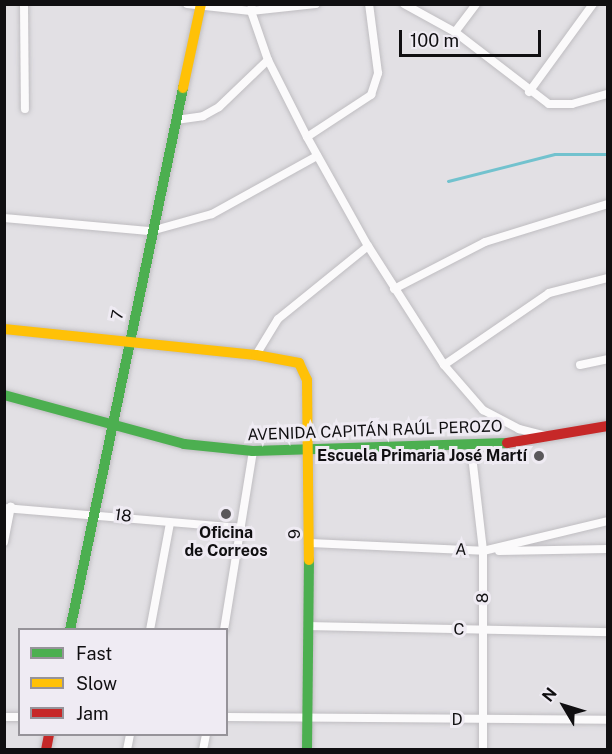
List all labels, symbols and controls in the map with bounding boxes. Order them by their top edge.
scale bar [402,18,544,56]
text: 100 m [410,30,459,51]
street label: 7 [108,308,128,322]
street label: AVENIDA CAPITÁN RAÚL PEROZO [247,417,503,445]
place label: Escuela Primaria José Martí [317,446,527,466]
marker: Escuela Primaria José Martí [532,449,546,463]
street label: 18 [113,505,133,527]
marker: Oficina de Correos [219,507,233,521]
place label: Oficina de Correos [184,523,268,561]
street label: 9 [285,529,305,539]
street label: A [455,540,467,560]
street label: 8 [473,593,493,603]
street label: C [453,620,465,640]
legend [18,628,228,736]
text: Fast [76,643,112,664]
text: Slow [76,673,117,694]
north arrow [534,676,594,736]
text: N [538,684,561,705]
text: Jam [76,703,109,724]
street label: D [451,710,463,730]

